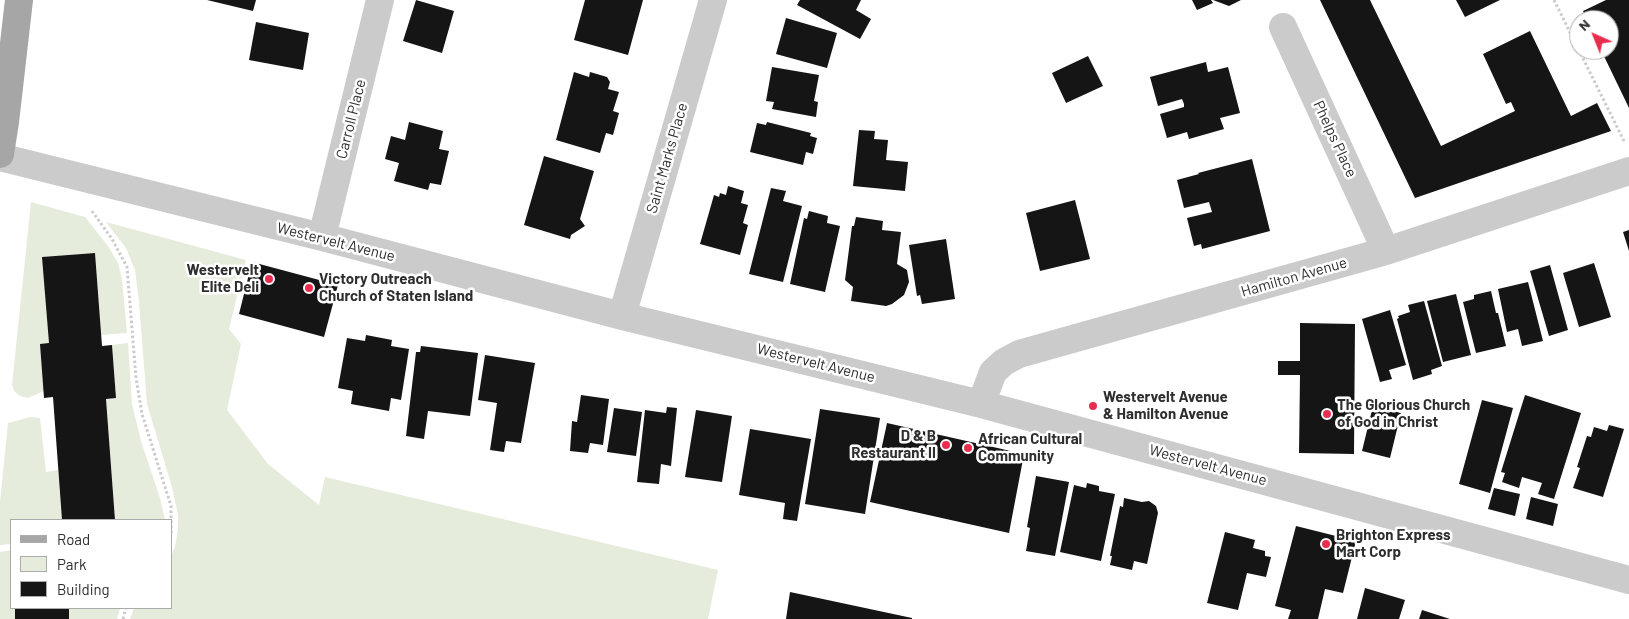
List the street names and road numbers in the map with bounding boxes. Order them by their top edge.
street label: Carroll Place [332,77,370,161]
street label: Phelps Place [1309,98,1361,180]
street label: Saint Marks Place [643,101,691,215]
street label: Westervelt Avenue [275,219,397,265]
street label: Hamilton Avenue [1239,253,1349,301]
street label: Westervelt Avenue [755,340,877,386]
street label: Westervelt Avenue [1147,441,1269,489]

